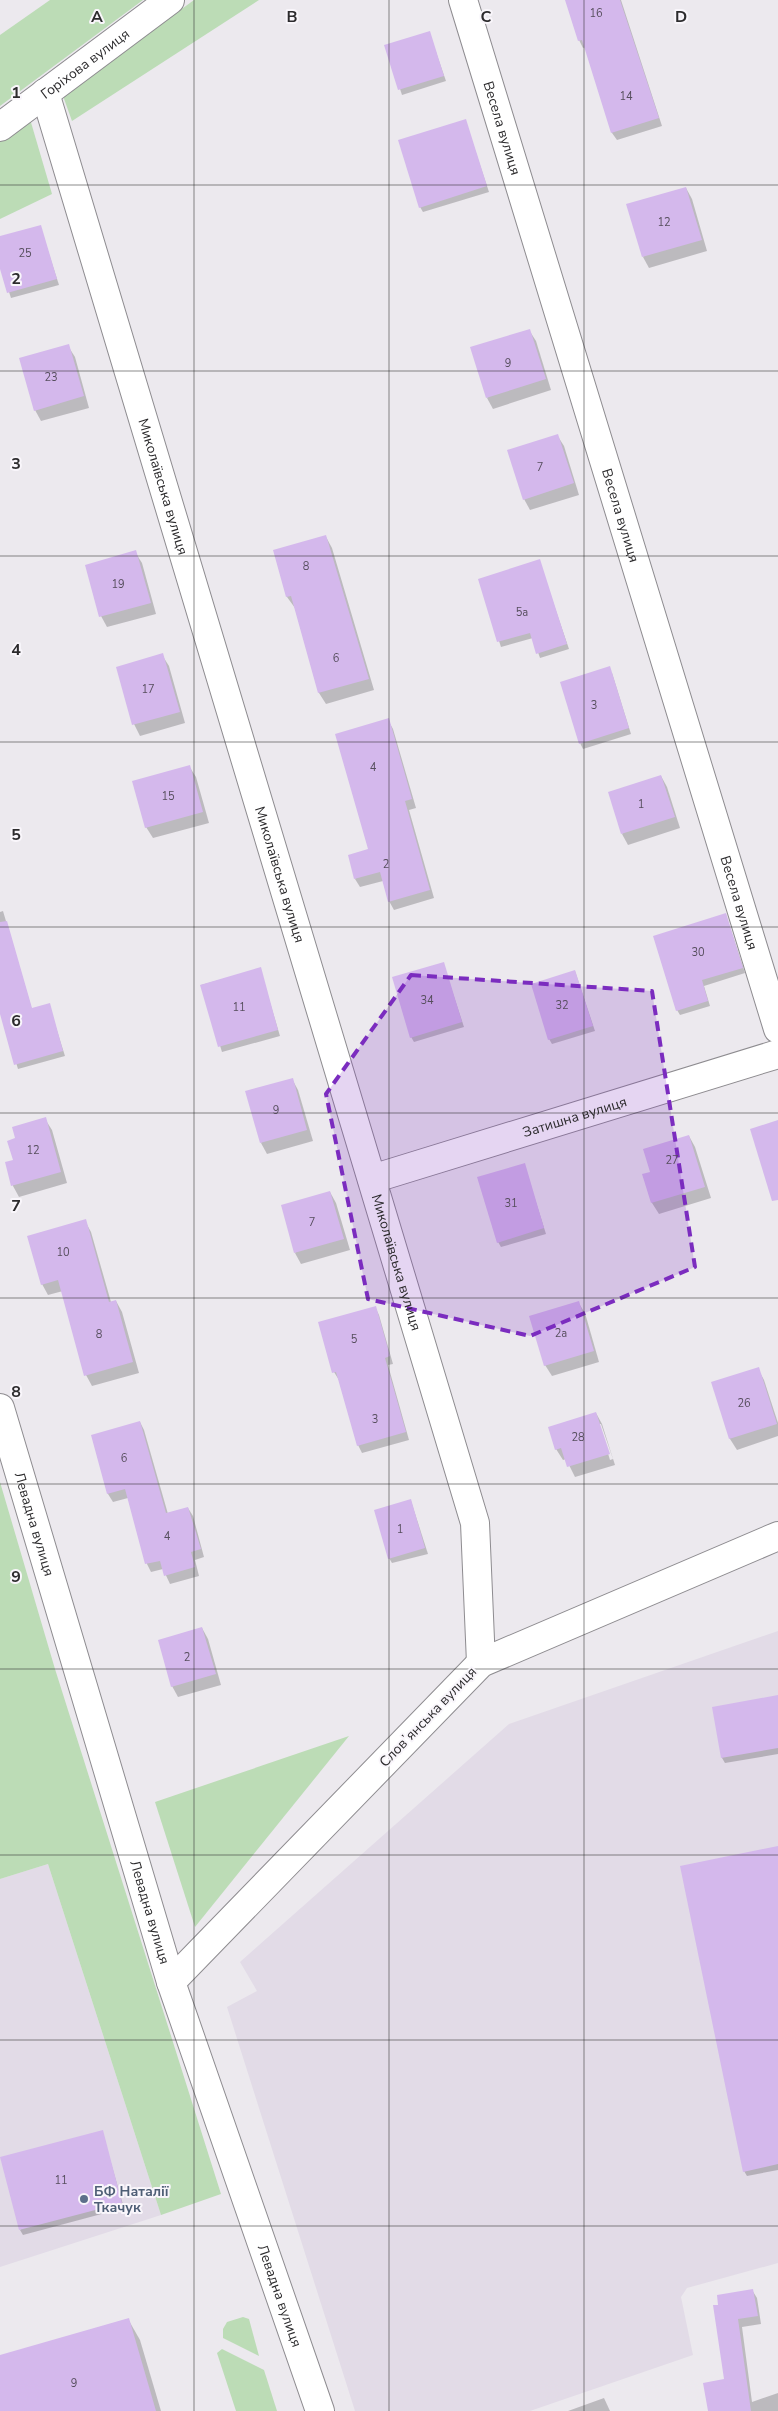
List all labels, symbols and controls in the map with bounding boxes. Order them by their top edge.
text: A [91,6,103,28]
text: B [286,6,298,28]
text: C [481,6,492,28]
house number: 16 [589,6,603,21]
text: D [675,6,687,28]
street label: Горіхова вулиця [37,24,133,103]
street label: Весела вулиця [479,79,526,177]
text: 1 [11,82,21,104]
house number: 14 [619,89,633,104]
house number: 12 [657,215,671,230]
house number: 25 [18,246,32,261]
text: 2 [11,268,21,290]
house number: 9 [505,356,511,371]
house number: 23 [44,370,58,385]
street label: Миколаївська вулиця [134,416,193,557]
text: 3 [11,453,21,475]
house number: 7 [537,460,543,475]
street label: Весела вулиця [597,466,644,565]
house number: 8 [303,559,310,574]
house number: 19 [111,577,125,592]
house number: 5а [516,605,528,620]
text: 4 [11,639,21,661]
house number: 6 [333,651,340,666]
house number: 17 [141,682,155,697]
house number: 3 [591,698,597,713]
house number: 4 [370,760,377,775]
house number: 15 [161,789,175,804]
house number: 1 [638,797,644,812]
street label: Миколаївська вулиця [251,804,309,945]
text: 5 [11,824,21,846]
street label: Весела вулиця [716,853,763,952]
house number: 2 [383,857,389,872]
house number: 30 [691,945,705,960]
house number: 34 [420,993,434,1008]
house number: 32 [555,998,569,1013]
house number: 11 [232,1000,246,1015]
text: 6 [11,1010,21,1032]
street label: Затишна вулиця [520,1092,629,1142]
house number: 9 [273,1103,279,1118]
house number: 12 [26,1143,40,1158]
house number: 27 [665,1153,679,1168]
street label: Миколаївська вулиця [367,1192,426,1333]
text: 7 [11,1195,21,1217]
house number: 31 [504,1196,518,1211]
house number: 7 [309,1215,315,1230]
house number: 10 [56,1245,70,1260]
house number: 2а [555,1326,567,1341]
house number: 8 [96,1327,103,1342]
house number: 5 [351,1332,358,1347]
text: 8 [11,1381,21,1403]
house number: 26 [737,1396,751,1411]
house number: 3 [372,1412,378,1427]
house number: 28 [571,1430,585,1445]
house number: 6 [121,1451,128,1466]
street label: Левадна вулиця [10,1470,59,1578]
house number: 1 [397,1522,403,1537]
house number: 4 [164,1529,171,1544]
text: 9 [11,1566,21,1588]
house number: 2 [184,1650,190,1665]
street label: Словʼянська вулиця [375,1663,481,1771]
street label: Левадна вулиця [126,1858,175,1966]
house number: 11 [54,2173,68,2188]
place label: БФ Наталії Ткачук [94,2182,169,2217]
marker: БФ Наталії Ткачук [78,2193,90,2205]
street label: Левадна вулиця [253,2242,307,2350]
house number: 9 [71,2376,77,2391]

